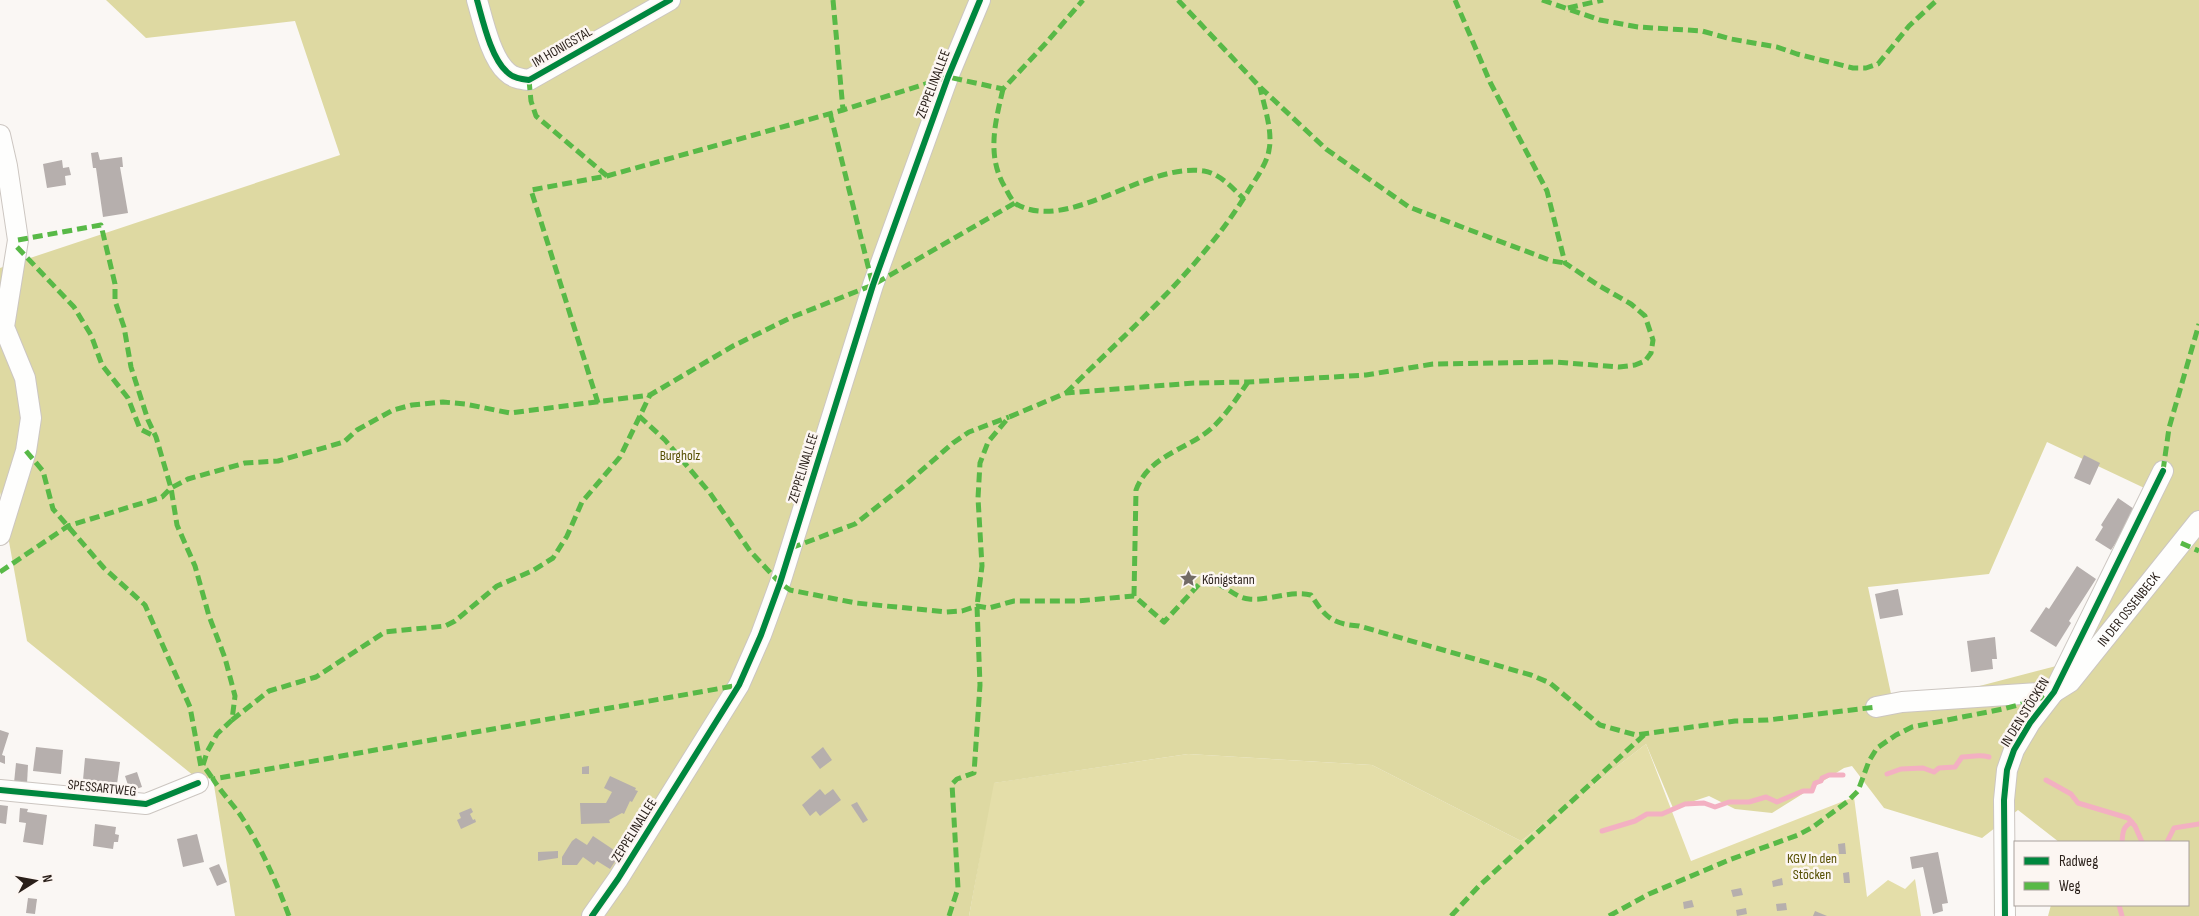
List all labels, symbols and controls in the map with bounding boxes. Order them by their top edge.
street label: IM HONIGSTAL [529,23,595,71]
street label: ZEPPELINALLEE [912,47,954,121]
street label: ZEPPELINALLEE [784,431,822,505]
park label: Burgholz [660,447,700,464]
street label: IN DER OSSENBECK [2094,568,2164,650]
place icon: Königstann [1178,569,1198,589]
place label: Königstann [1202,571,1255,588]
street label: IN DEN STÖCKEN [1997,674,2053,750]
street label: SPESSARTWEG [67,776,137,800]
street label: ZEPPELINALLEE [608,795,660,865]
legend [2014,841,2189,906]
park label: KGV In den Stöcken [1787,850,1837,883]
text: Radweg [2059,852,2098,871]
north arrow [10,856,60,906]
text: N [38,873,56,884]
text: Weg [2059,877,2081,896]

